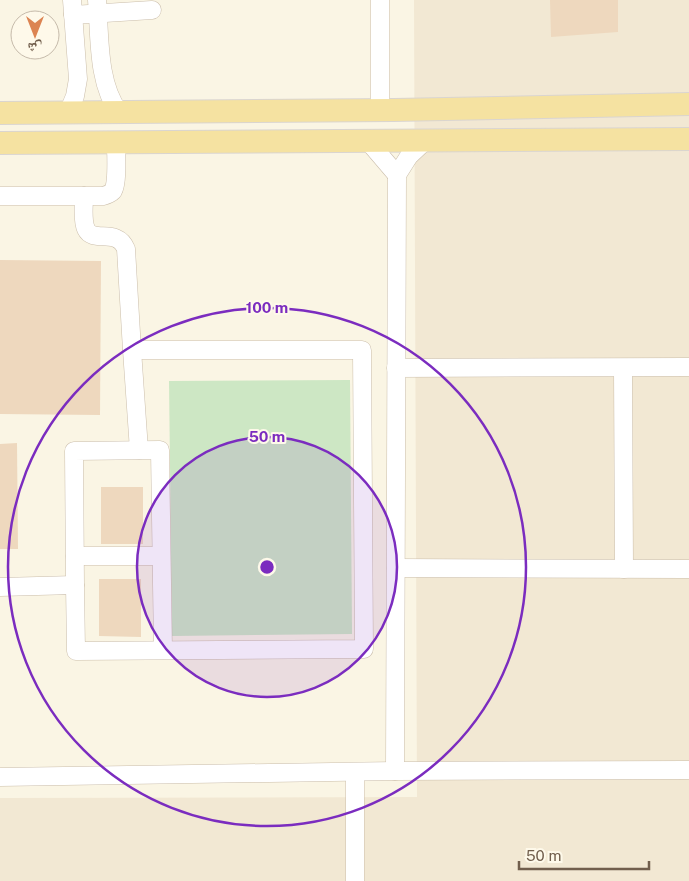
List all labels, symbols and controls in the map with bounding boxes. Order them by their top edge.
north arrow [10,10,60,60]
text: ش [27,39,42,56]
text: 100 m [246,299,288,316]
text: 50 m [249,428,285,445]
centre of rings [258,558,276,576]
scale bar [519,838,649,870]
text: 50 m [526,847,561,864]

